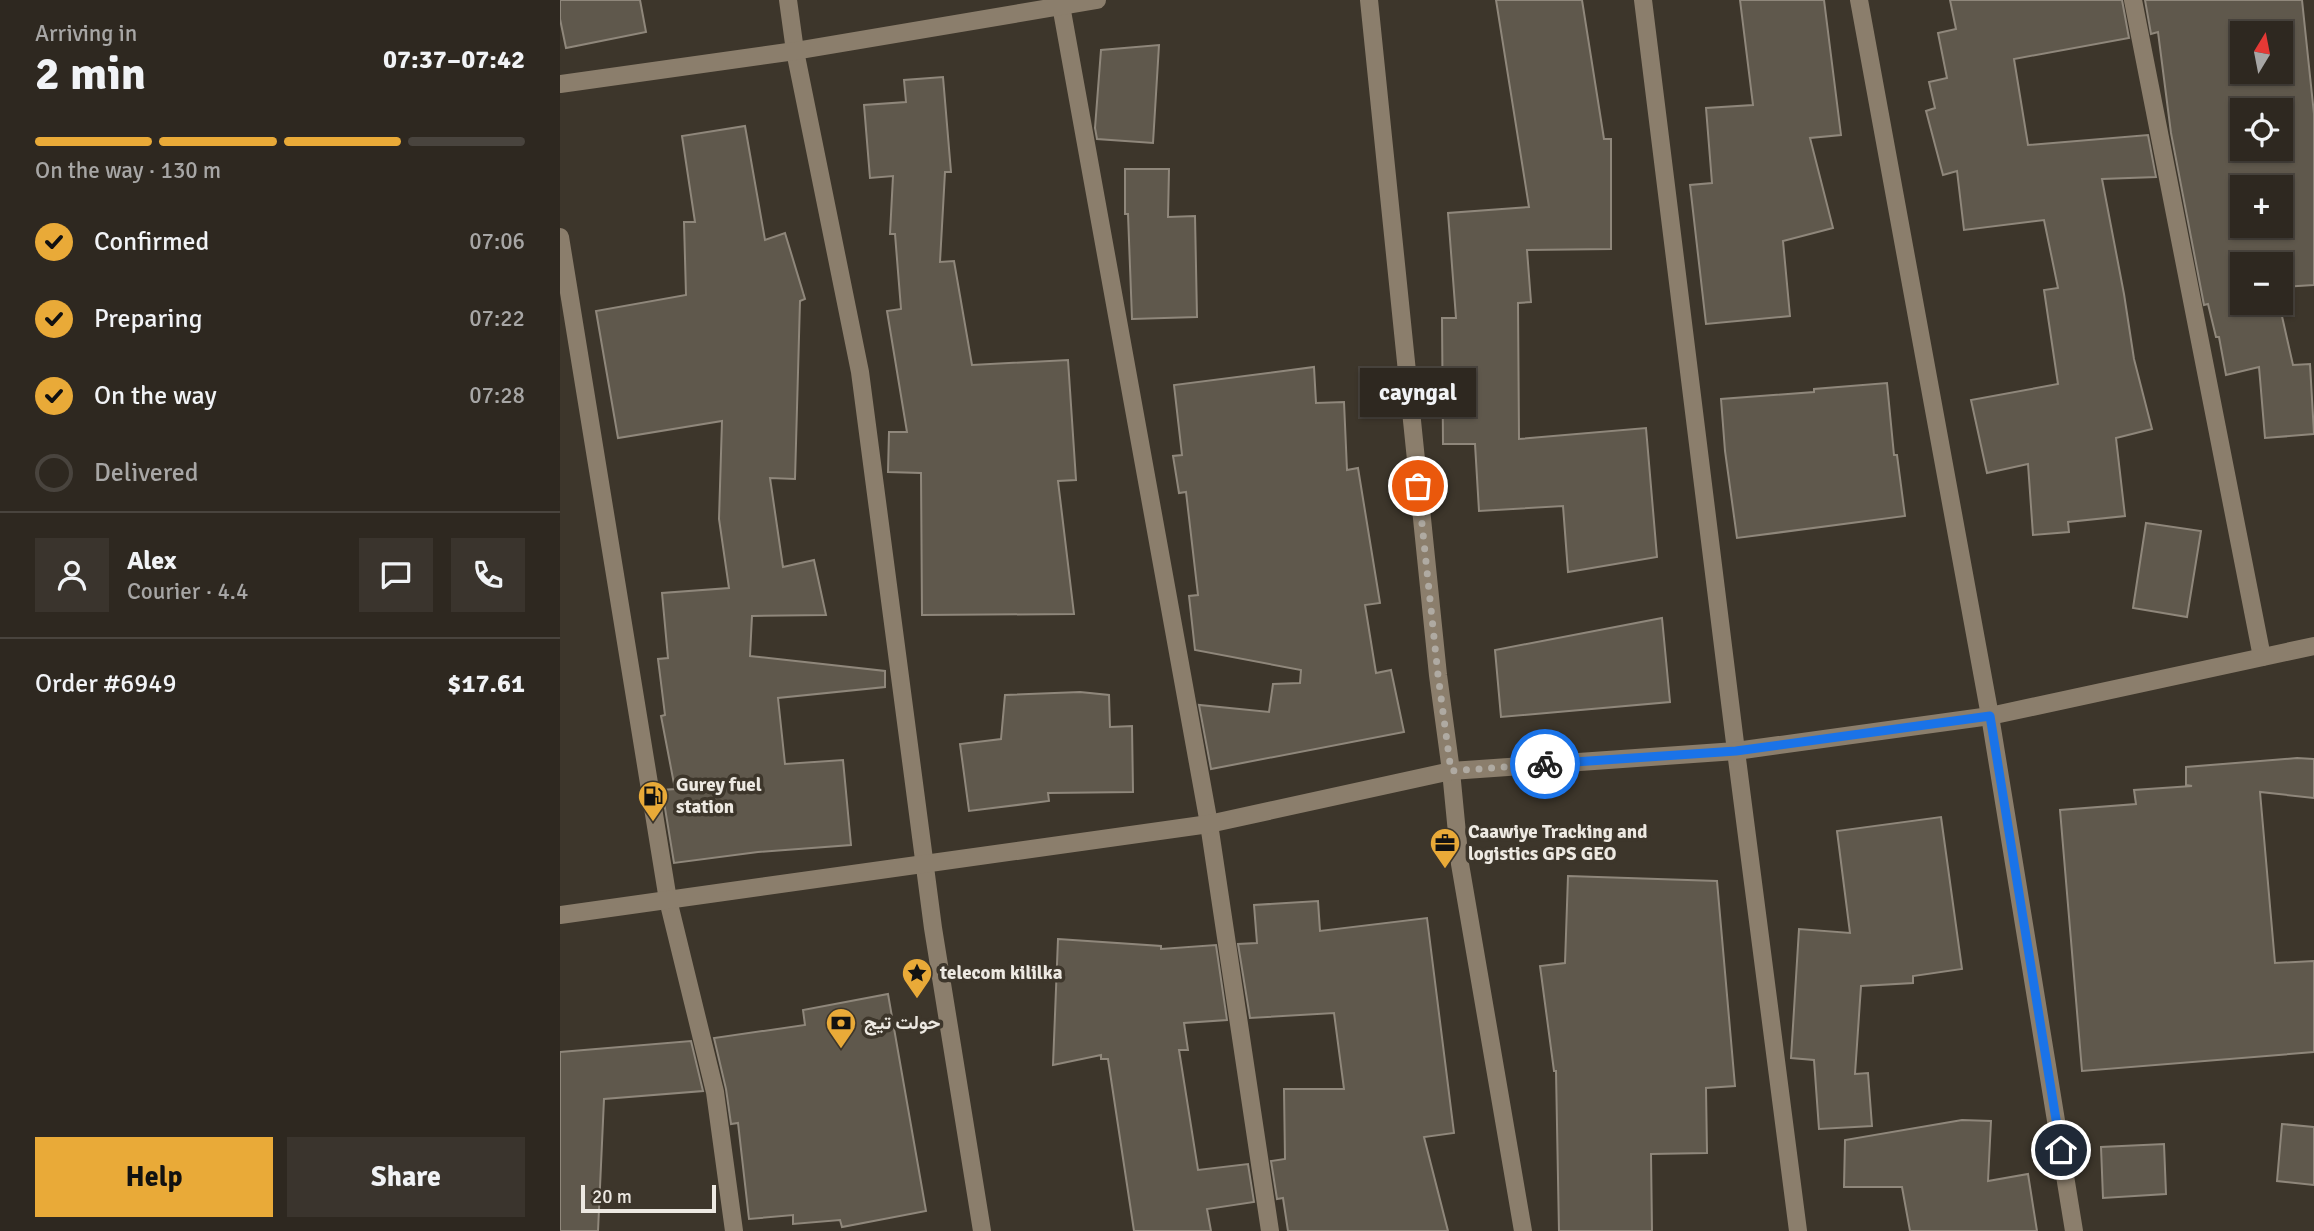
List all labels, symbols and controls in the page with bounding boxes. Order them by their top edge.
text: Arriving in [35,19,137,48]
north arrow [2230,21,2292,84]
map controls [2230,21,2293,315]
text: 07:37–07:42 [383,44,525,76]
text: 2 min [35,46,146,102]
button: locate [2230,98,2293,161]
text: On the way · 130 m [35,156,221,185]
button: + [2230,175,2293,238]
icon: check [35,223,73,261]
text: Confirmed [94,226,209,258]
text: 07:06 [469,227,525,256]
button: − [2230,252,2293,315]
icon: check [35,300,73,338]
text: Preparing [94,303,202,335]
text: 07:22 [469,304,525,333]
callout: cayngal [1360,367,1476,416]
icon: check [35,377,73,415]
text: cayngal [1379,378,1457,407]
text: On the way [94,380,217,412]
text: 07:28 [469,381,525,410]
pin [1388,456,1448,516]
text: Delivered [94,457,199,489]
icon: bag [1399,467,1437,505]
button: person [35,538,109,612]
button: chat [359,538,433,612]
button: phone [451,538,525,612]
text: Alex [127,545,177,577]
text: Courier · 4.4 [127,577,248,606]
text: Order #6949 [35,668,176,700]
text: $17.61 [447,668,525,700]
courier [1510,729,1580,799]
icon: bike [1526,745,1564,783]
place label: Gurey fuel station [676,773,762,819]
fuel station icon: Gurey fuel station [636,779,670,823]
place label: Caawiye Tracking and logistics GPS GEO [1468,820,1647,866]
office icon: Caawiye Tracking and logistics GPS GEO [1428,826,1462,870]
place icon: telecom kililka [900,956,934,1000]
place label: telecom kililka [939,961,1063,985]
bank icon: حولت تيج [824,1006,858,1050]
place label: حولت تيج [864,1011,941,1036]
pin [2031,1120,2091,1180]
icon: home [2042,1131,2080,1169]
button: Help [35,1137,273,1217]
button: Share [287,1137,525,1217]
scale bar [581,1182,716,1214]
text: 20 m [592,1185,632,1209]

